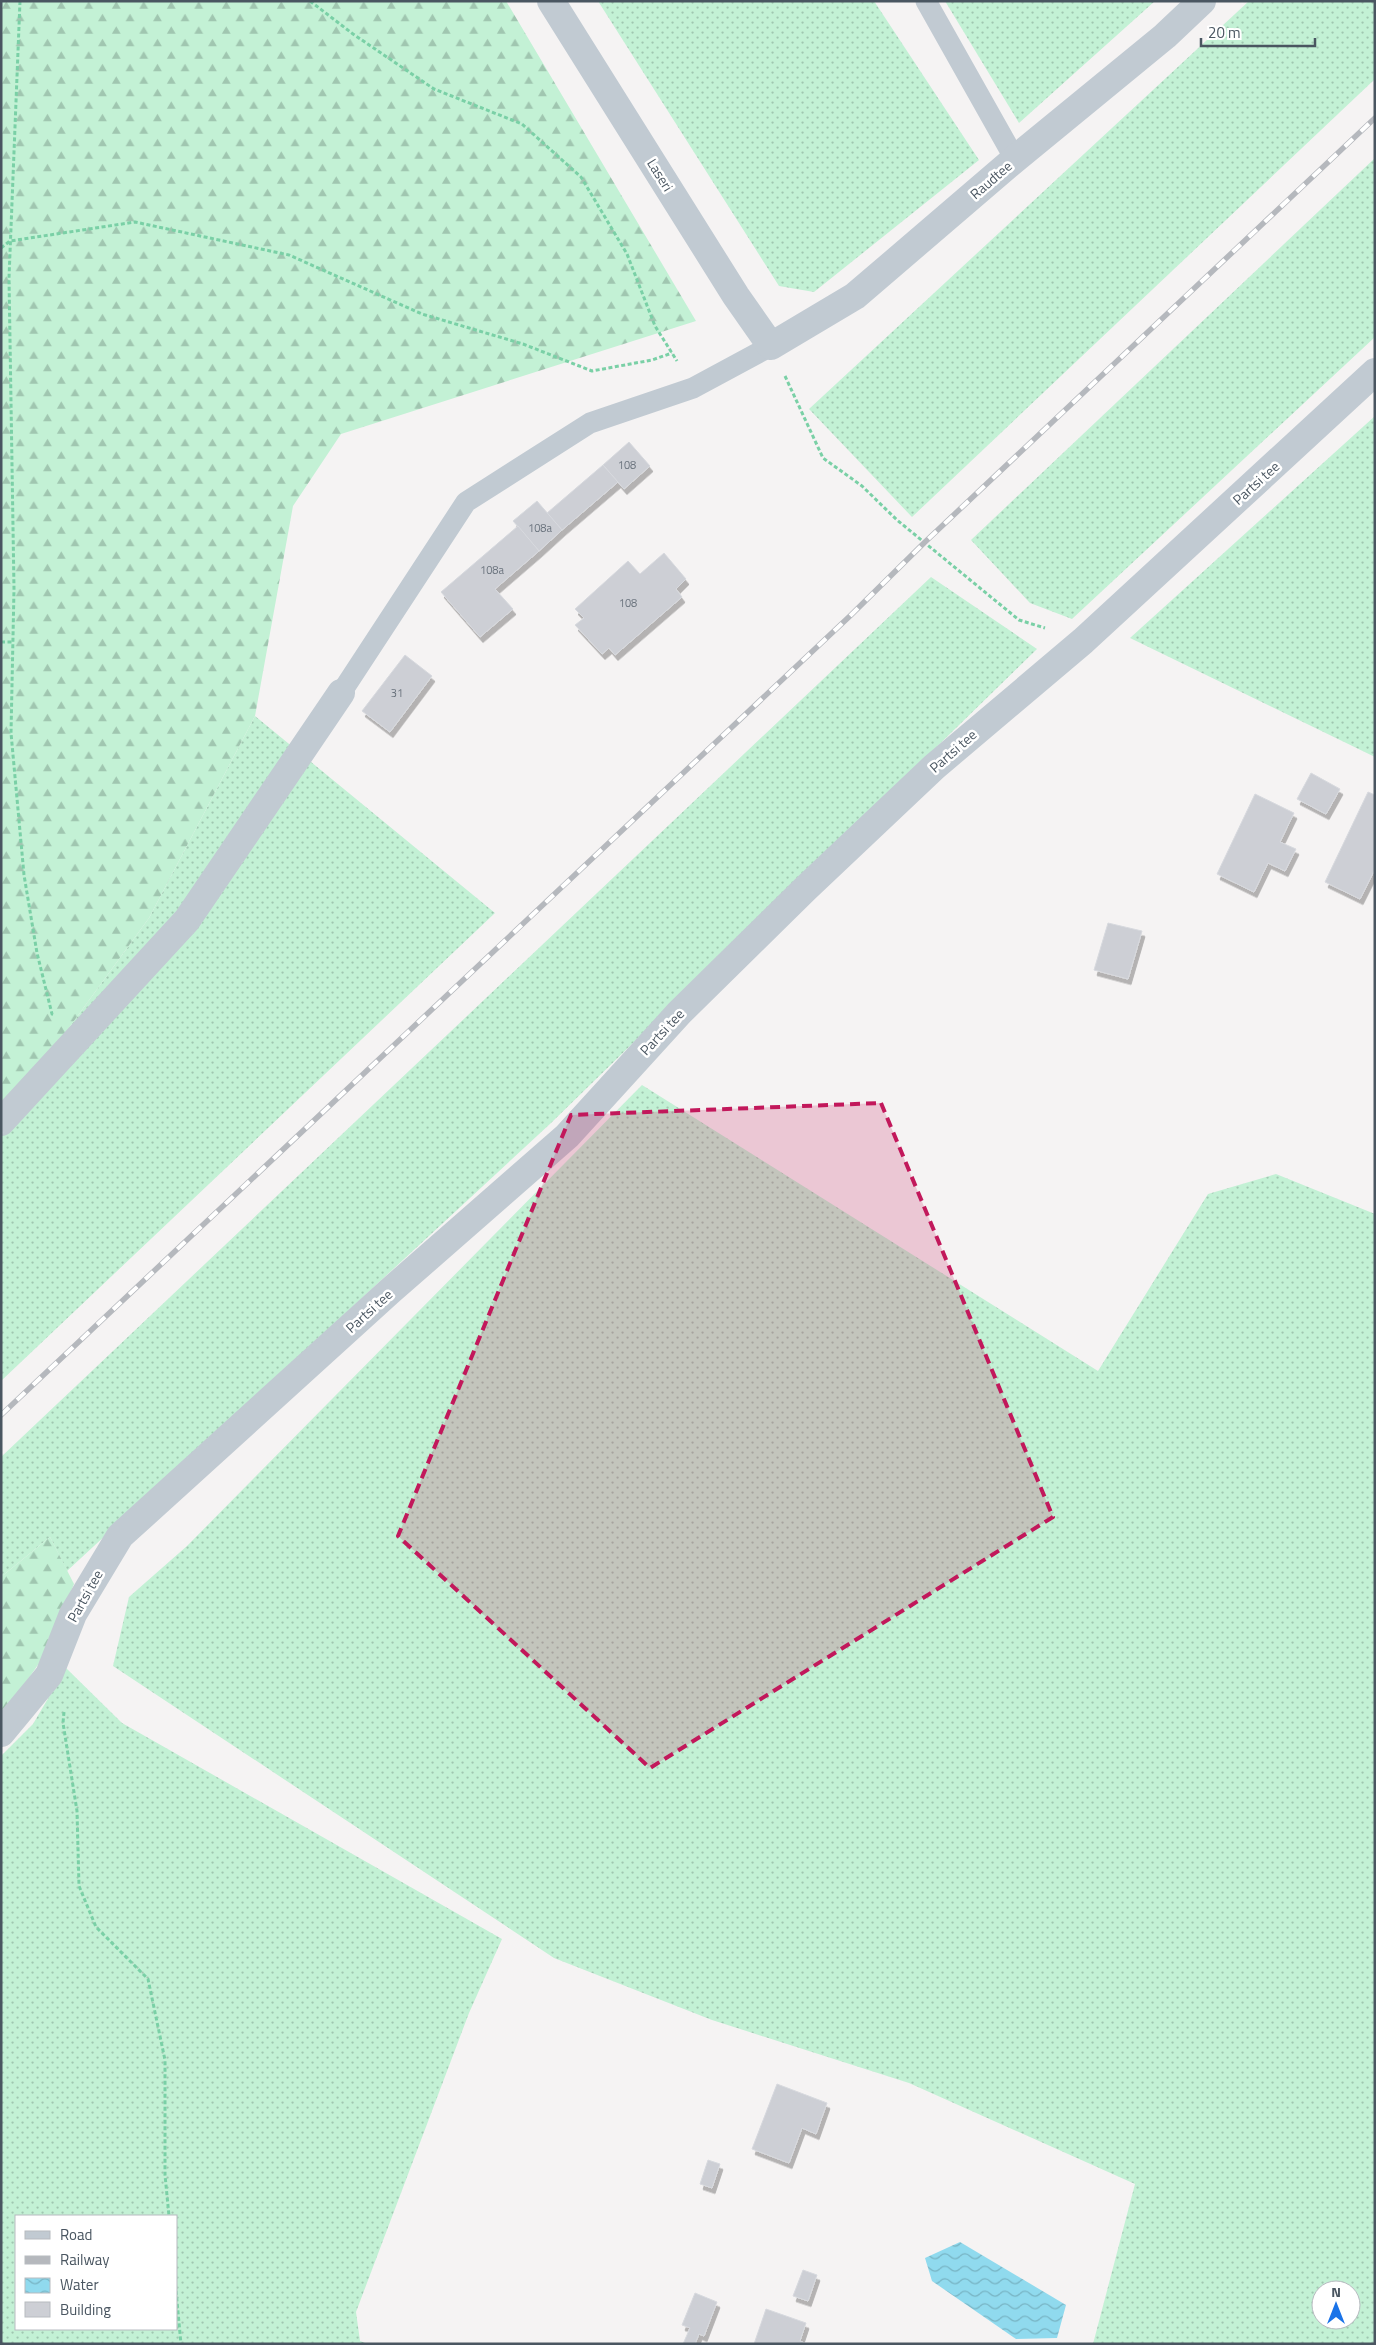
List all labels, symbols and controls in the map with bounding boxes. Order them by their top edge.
scale bar [1201,15,1315,47]
text: 20 m [1208,21,1241,44]
street label: Laseri [642,154,679,195]
street label: Raudtee [965,155,1016,204]
street label: Partsi tee [1228,456,1284,509]
house number: 108 [618,457,636,473]
house number: 108a [528,520,552,536]
house number: 108a [480,562,504,578]
house number: 108 [619,595,637,611]
house number: 31 [391,685,403,701]
street label: Partsi tee [924,724,981,777]
street label: Partsi tee [635,1004,689,1060]
street label: Partsi tee [341,1284,397,1337]
street label: Partsi tee [62,1566,107,1626]
legend [15,2215,178,2330]
text: Road [60,2223,92,2246]
text: Railway [60,2248,110,2271]
text: Water [60,2273,99,2296]
north arrow [1311,2280,1361,2330]
text: N [1331,2281,1341,2302]
text: Building [60,2298,111,2321]

